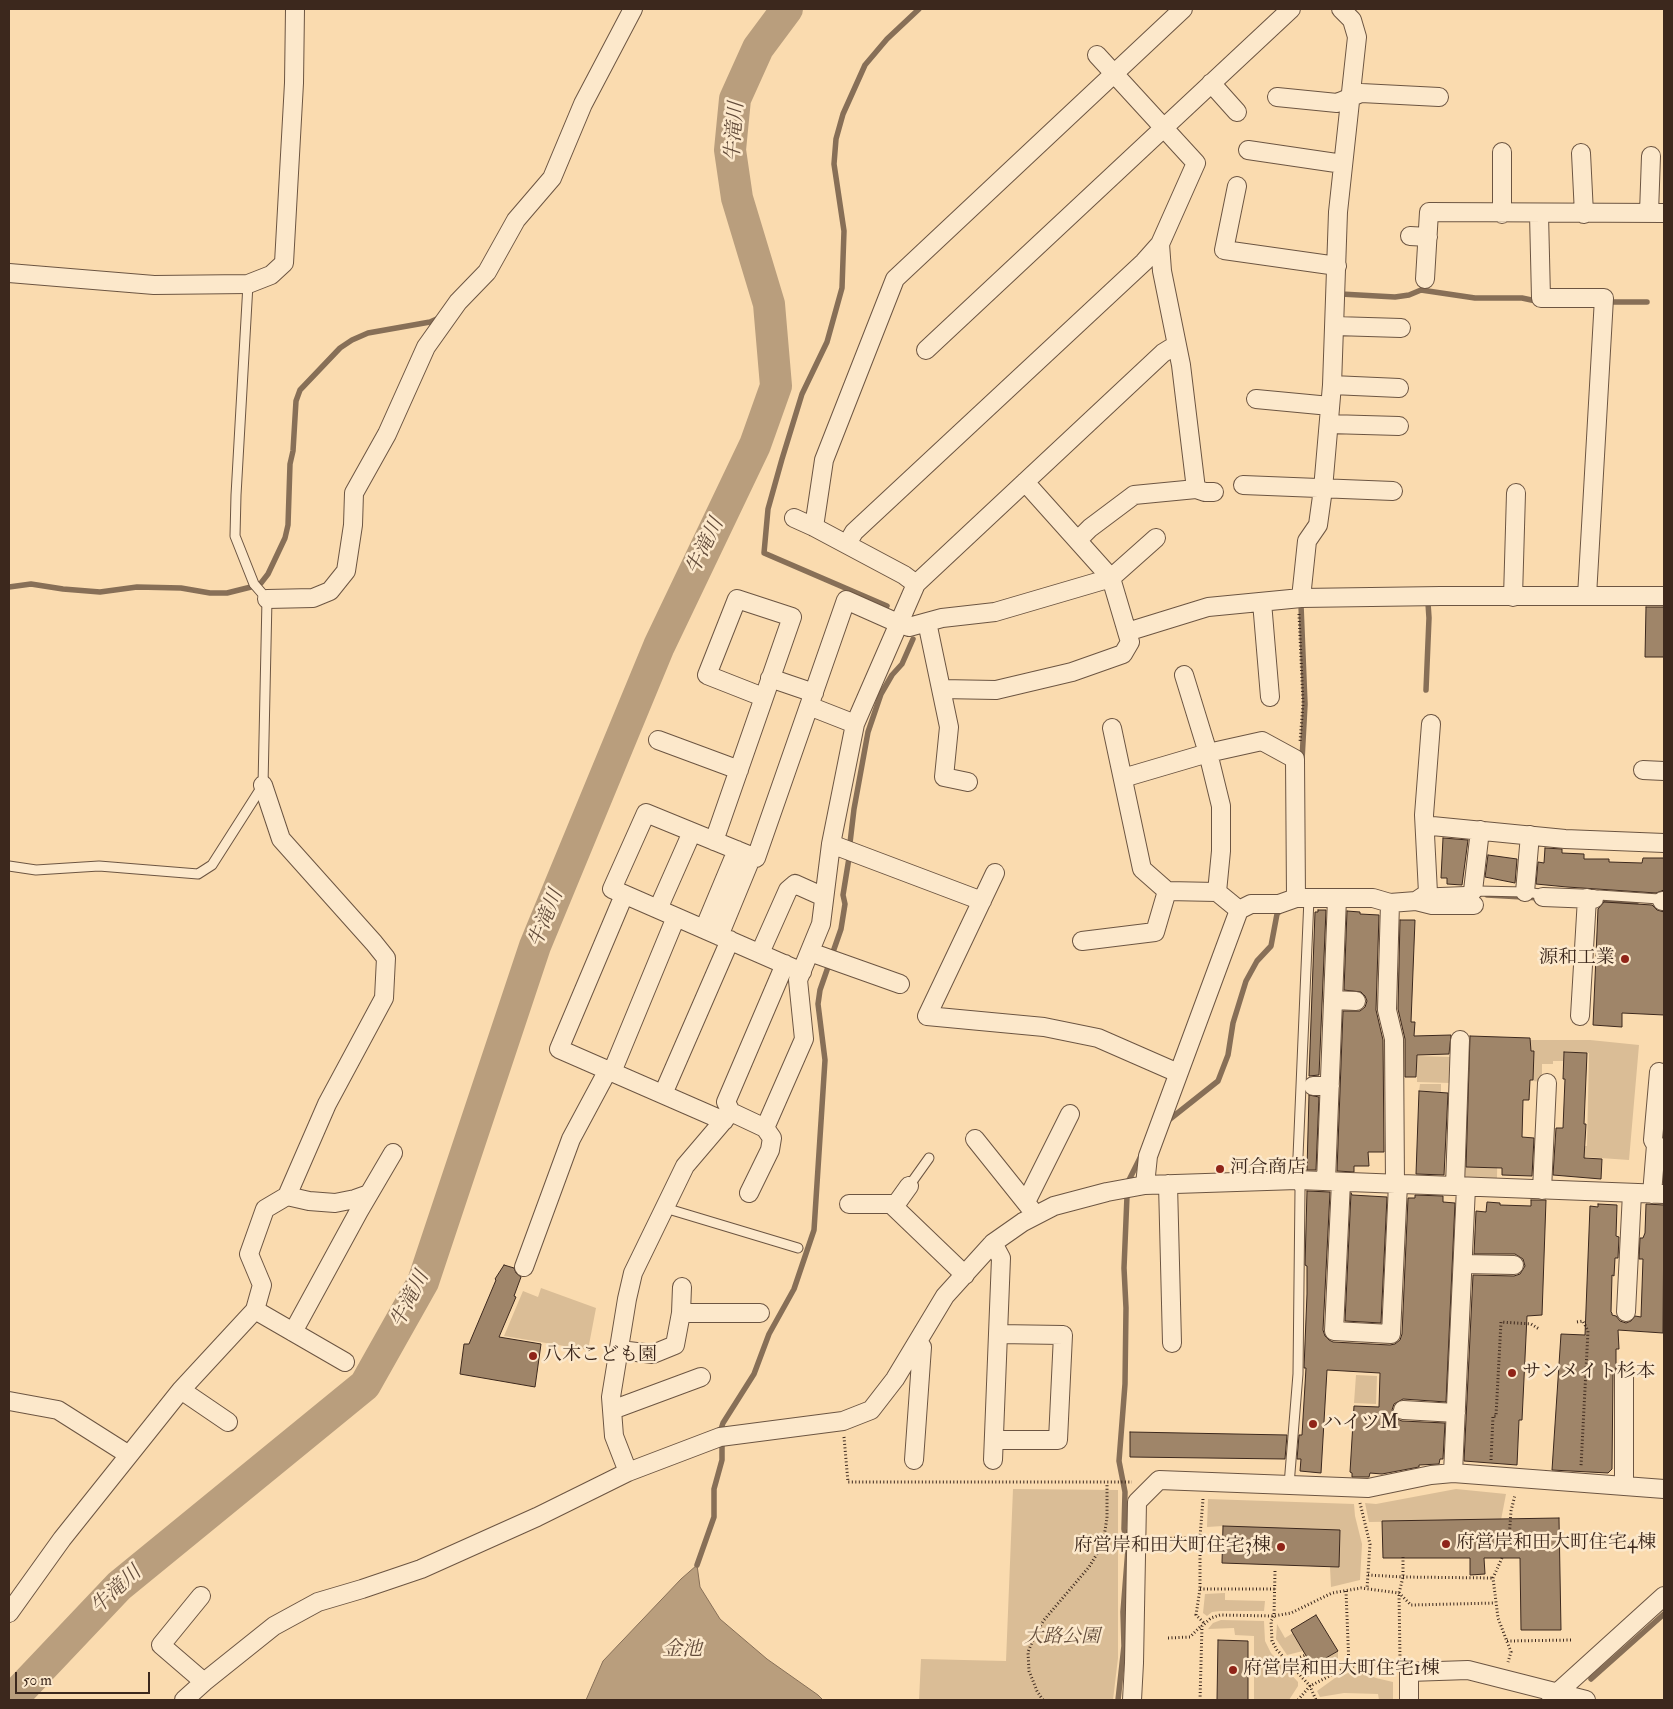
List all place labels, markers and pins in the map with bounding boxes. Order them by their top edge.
place label: 源和工業 [1539,948,1615,970]
marker: 源和工業 [1619,953,1631,965]
place label: 河合商店 [1230,1158,1306,1180]
marker: 河合商店 [1214,1163,1226,1175]
place label: 八木こども園 [543,1345,657,1367]
marker: 八木こども園 [527,1350,539,1362]
place label: サンメイト杉本 [1522,1362,1655,1384]
marker: サンメイト杉本 [1506,1367,1518,1379]
place label: ハイツM [1323,1413,1398,1435]
marker: ハイツM [1307,1418,1319,1430]
place label: 府営岸和田大町住宅4棟 [1456,1533,1656,1555]
place label: 府営岸和田大町住宅3棟 [1074,1536,1271,1558]
marker: 府営岸和田大町住宅4棟 [1440,1538,1452,1550]
marker: 府営岸和田大町住宅3棟 [1275,1541,1287,1553]
place label: 府営岸和田大町住宅1棟 [1243,1659,1440,1681]
marker: 府営岸和田大町住宅1棟 [1227,1664,1239,1676]

